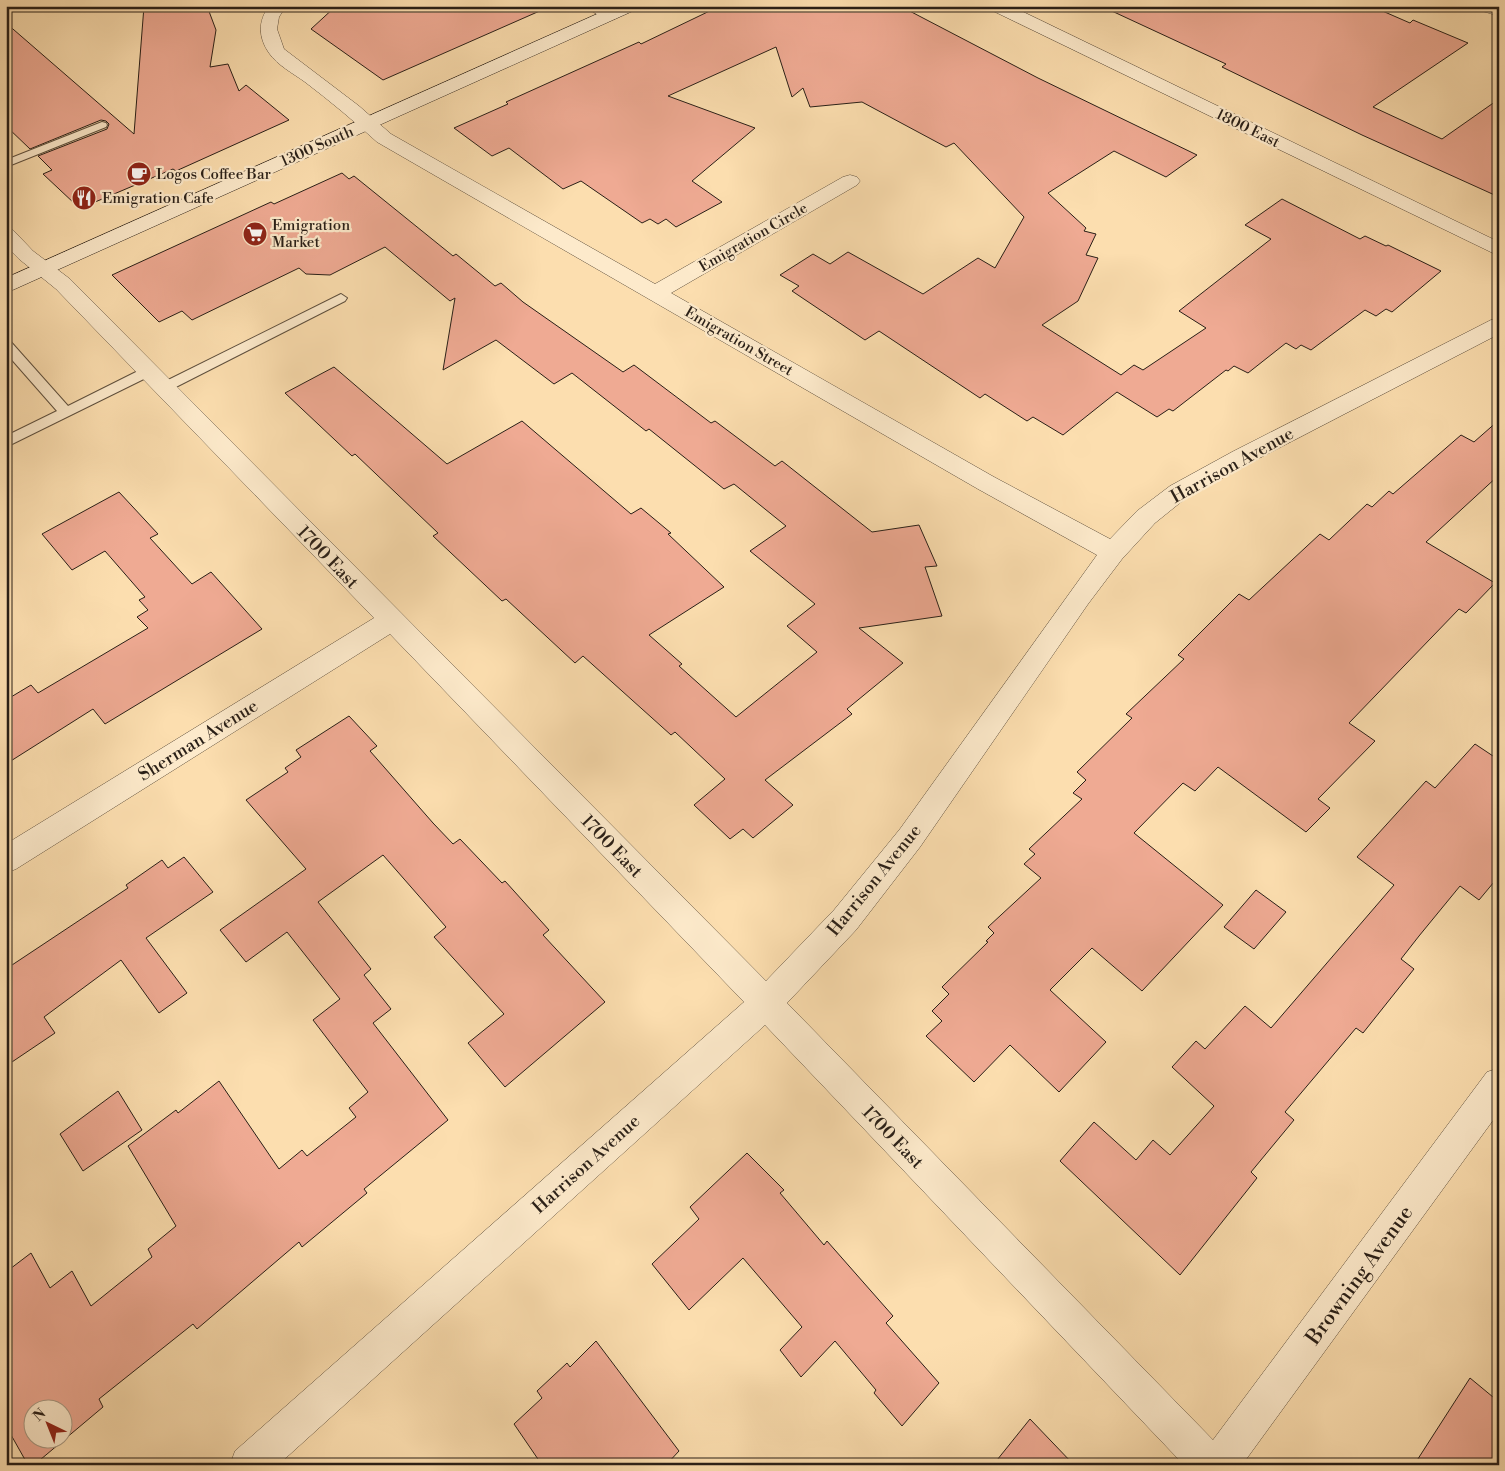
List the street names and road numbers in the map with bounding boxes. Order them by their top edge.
street label: 1800 East [1213,105,1283,152]
street label: 1300 South [278,122,357,171]
street label: Emigration Circle [696,199,811,276]
street label: Emigration Street [681,303,797,381]
street label: Harrison Avenue [1167,422,1298,509]
street label: 1700 East [292,521,364,594]
street label: Sherman Avenue [134,694,262,786]
street label: 1700 East [576,810,648,883]
street label: Harrison Avenue [822,820,927,941]
street label: 1700 East [857,1101,929,1174]
street label: Harrison Avenue [528,1110,645,1219]
street label: Browning Avenue [1300,1201,1419,1351]

